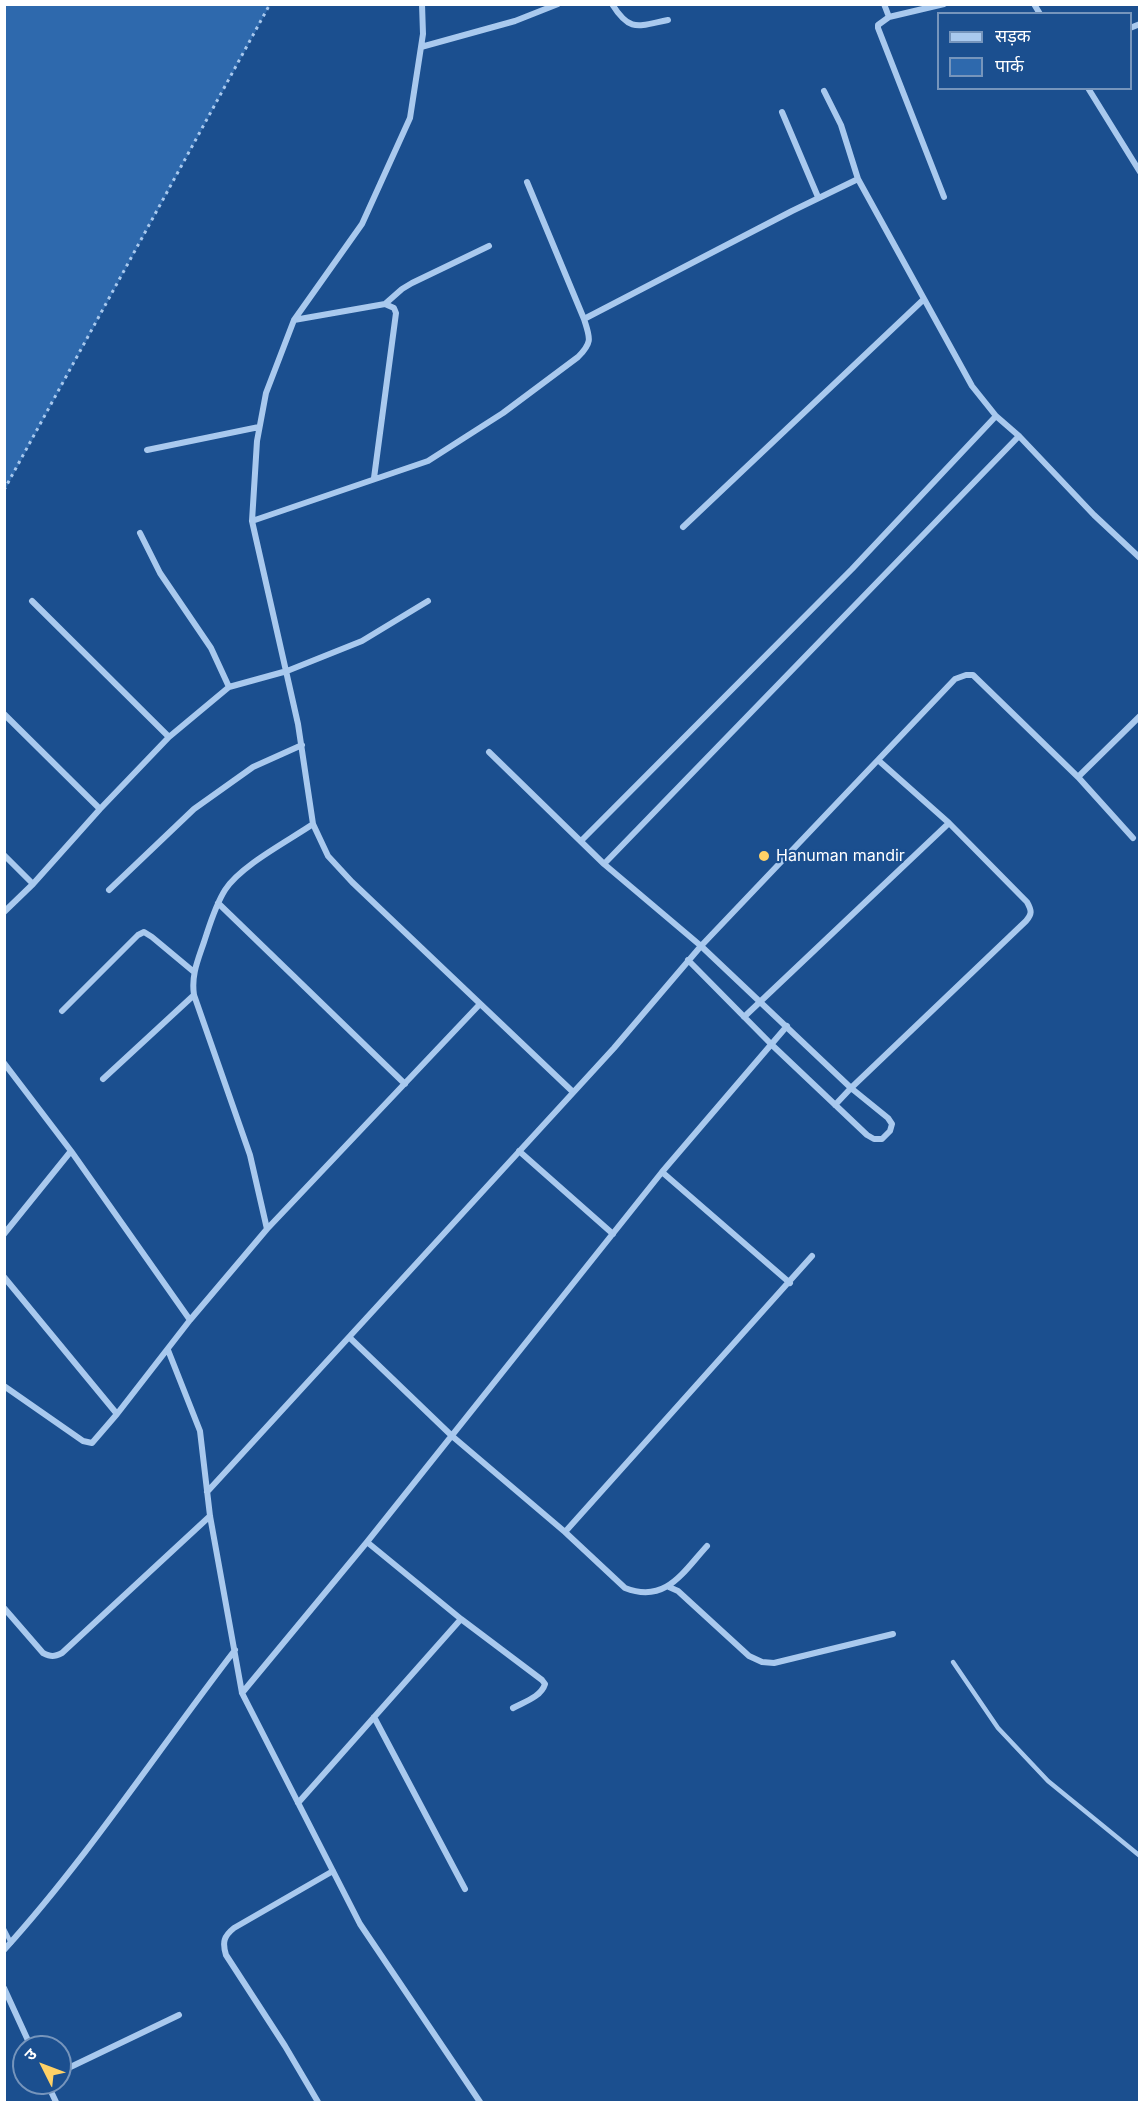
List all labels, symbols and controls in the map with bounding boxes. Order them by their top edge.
legend [937,12,1132,90]
text: सड़क [995,25,1031,46]
text: पार्क [995,55,1024,76]
place label: Hanuman mandir [776,846,905,866]
marker: Hanuman mandir [757,849,771,863]
north arrow [12,2035,72,2095]
text: उ [20,2044,41,2064]

